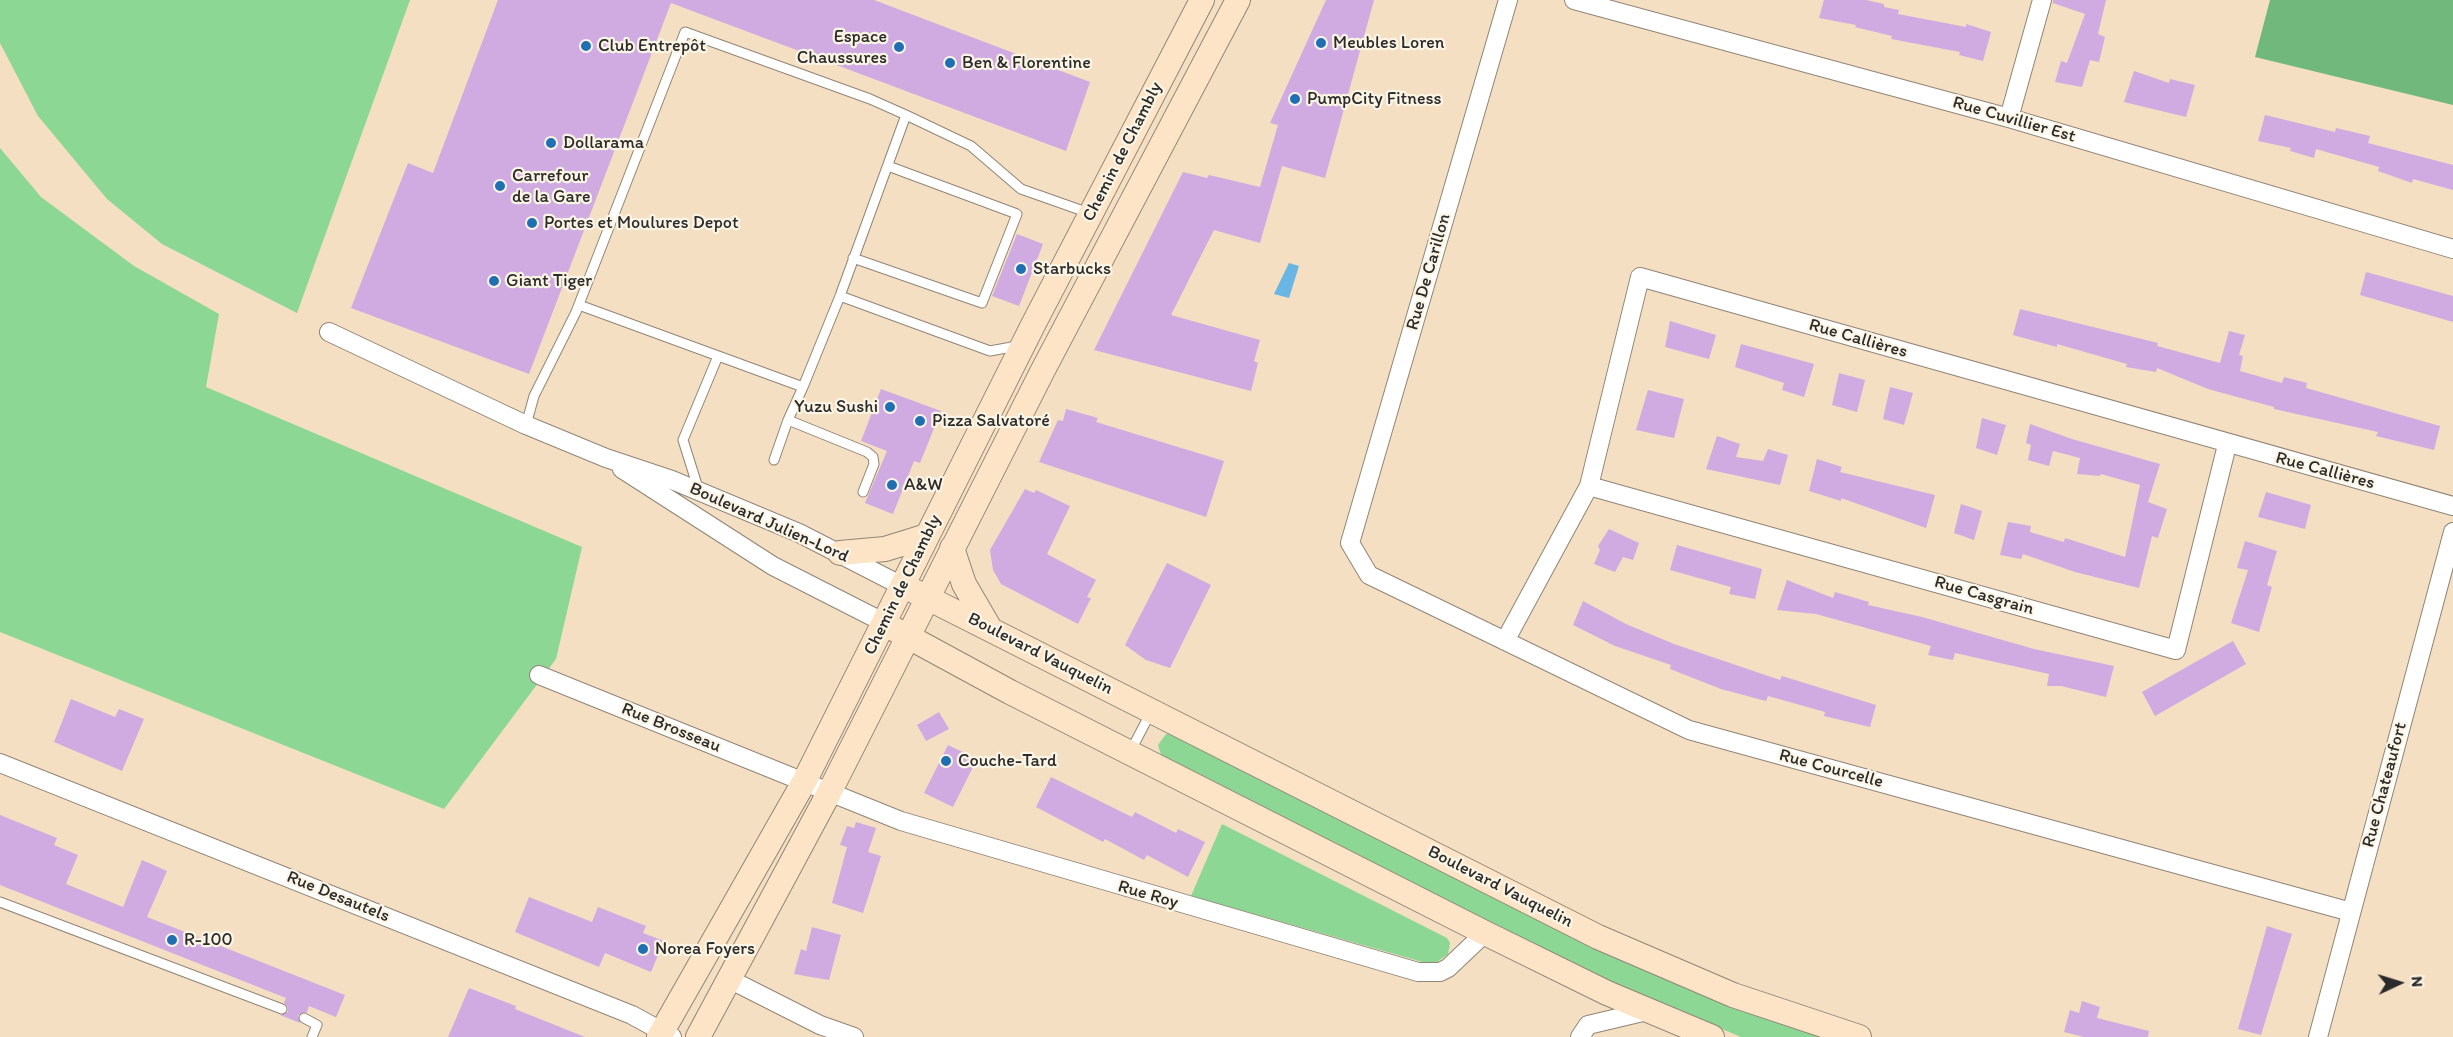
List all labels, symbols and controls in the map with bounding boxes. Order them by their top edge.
place label: Espace Chaussures [797,26,887,68]
place label: Meubles Loren [1333,32,1444,54]
place label: Club Entrepôt [598,35,706,57]
marker: Meubles Loren [1314,36,1328,50]
marker: Club Entrepôt [579,39,593,53]
marker: Espace Chaussures [892,40,906,54]
place label: Ben & Florentine [962,52,1091,74]
marker: Ben & Florentine [943,56,957,70]
street label: Chemin de Chambly [1078,79,1168,225]
place label: PumpCity Fitness [1307,88,1442,110]
marker: PumpCity Fitness [1288,92,1302,106]
street label: Rue Cuvillier Est [1950,92,2078,148]
place label: Dollarama [563,132,644,154]
marker: Dollarama [544,136,558,150]
place label: Carrefour de la Gare [512,165,590,207]
marker: Carrefour de la Gare [493,179,507,193]
street label: Rue De Carillon [1402,211,1456,333]
place label: Portes et Moulures Depot [544,212,739,234]
marker: Portes et Moulures Depot [525,216,539,230]
place label: Starbucks [1033,258,1111,280]
marker: Starbucks [1014,262,1028,276]
place label: Giant Tiger [506,270,592,292]
marker: Giant Tiger [487,274,501,288]
street label: Rue Callières [1806,315,1910,363]
place label: Yuzu Sushi [794,396,878,418]
marker: Yuzu Sushi [883,400,897,414]
place label: Pizza Salvatoré [932,410,1050,432]
marker: Pizza Salvatoré [913,414,927,428]
street label: Rue Callières [2273,447,2377,495]
place label: A&W [904,474,943,496]
street label: Boulevard Julien-Lord [686,478,852,568]
marker: A&W [885,478,899,492]
street label: Chemin de Chambly [860,511,946,659]
street label: Rue Casgrain [1932,572,2036,620]
street label: Boulevard Vauquelin [964,608,1116,700]
street label: Rue Brosseau [618,698,724,758]
street label: Rue Chateaufort [2358,720,2412,850]
street label: Rue Courcelle [1777,745,1885,793]
place label: Couche-Tard [958,750,1057,772]
marker: Couche-Tard [939,754,953,768]
street label: Boulevard Vauquelin [1424,841,1576,933]
street label: Rue Desautels [283,867,393,927]
street label: Rue Roy [1115,876,1181,914]
place label: R-100 [184,929,233,951]
marker: R-100 [165,933,179,947]
place label: Norea Foyers [655,938,755,960]
marker: Norea Foyers [636,942,650,956]
north arrow [2369,953,2429,1013]
text: N [2408,976,2427,988]

